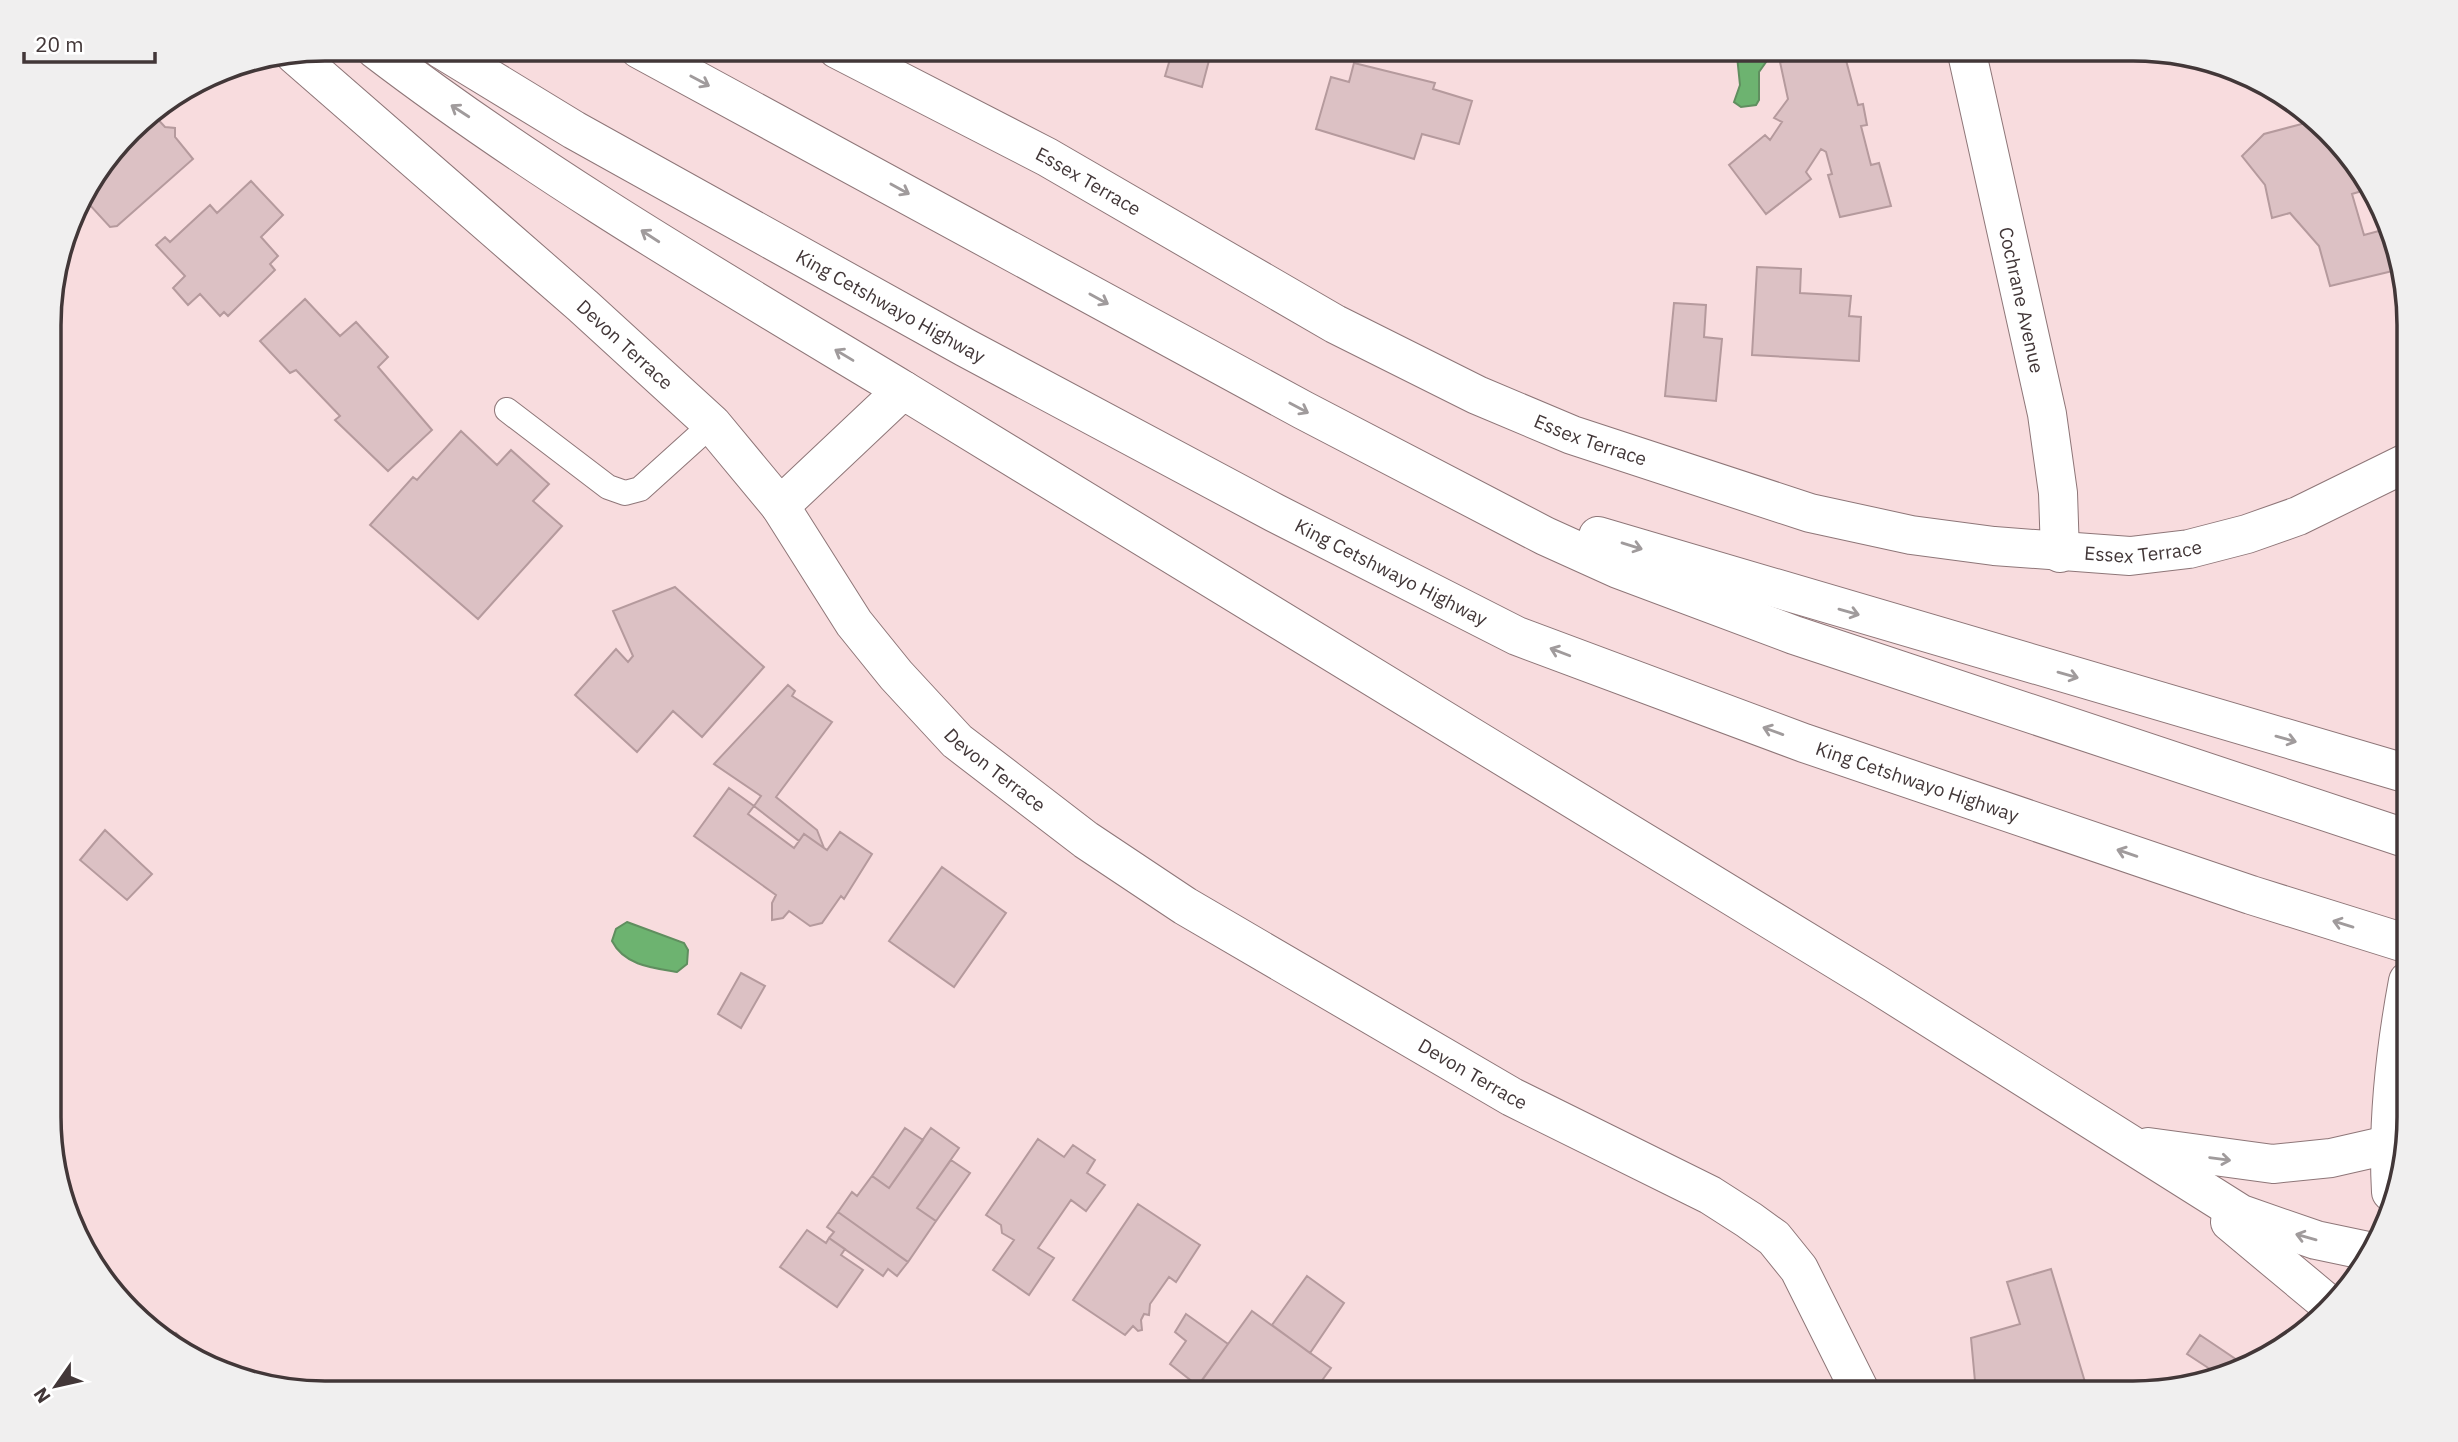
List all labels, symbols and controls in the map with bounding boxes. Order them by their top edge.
scale bar [24,21,156,65]
text: 20 m [35,30,84,58]
one-way arrow [689,74,709,88]
one-way arrow [451,104,471,118]
street label: Essex Terrace [1032,141,1145,221]
one-way arrow [889,182,909,196]
street label: Cochrane Avenue [1994,225,2050,375]
one-way arrow [641,229,661,243]
street label: King Cetshwayo Highway [792,244,990,368]
one-way arrow [1088,293,1109,306]
street label: Devon Terrace [572,294,678,395]
one-way arrow [835,347,855,361]
one-way arrow [1288,401,1308,415]
street label: Essex Terrace [1531,408,1650,471]
street label: King Cetshwayo Highway [1291,513,1492,631]
street label: Essex Terrace [2084,534,2204,568]
one-way arrow [1620,541,1642,554]
one-way arrow [1838,607,1860,620]
one-way arrow [1549,645,1571,658]
one-way arrow [2057,670,2079,683]
street label: Devon Terrace [939,723,1051,817]
one-way arrow [1762,724,1784,737]
one-way arrow [2275,733,2297,746]
street label: King Cetshwayo Highway [1813,736,2022,827]
one-way arrow [2117,846,2139,858]
one-way arrow [2333,917,2355,929]
street label: Devon Terrace [1414,1033,1531,1115]
one-way arrow [2208,1152,2231,1165]
one-way arrow [2296,1229,2318,1242]
north arrow [21,1351,91,1421]
text: N [28,1383,56,1408]

